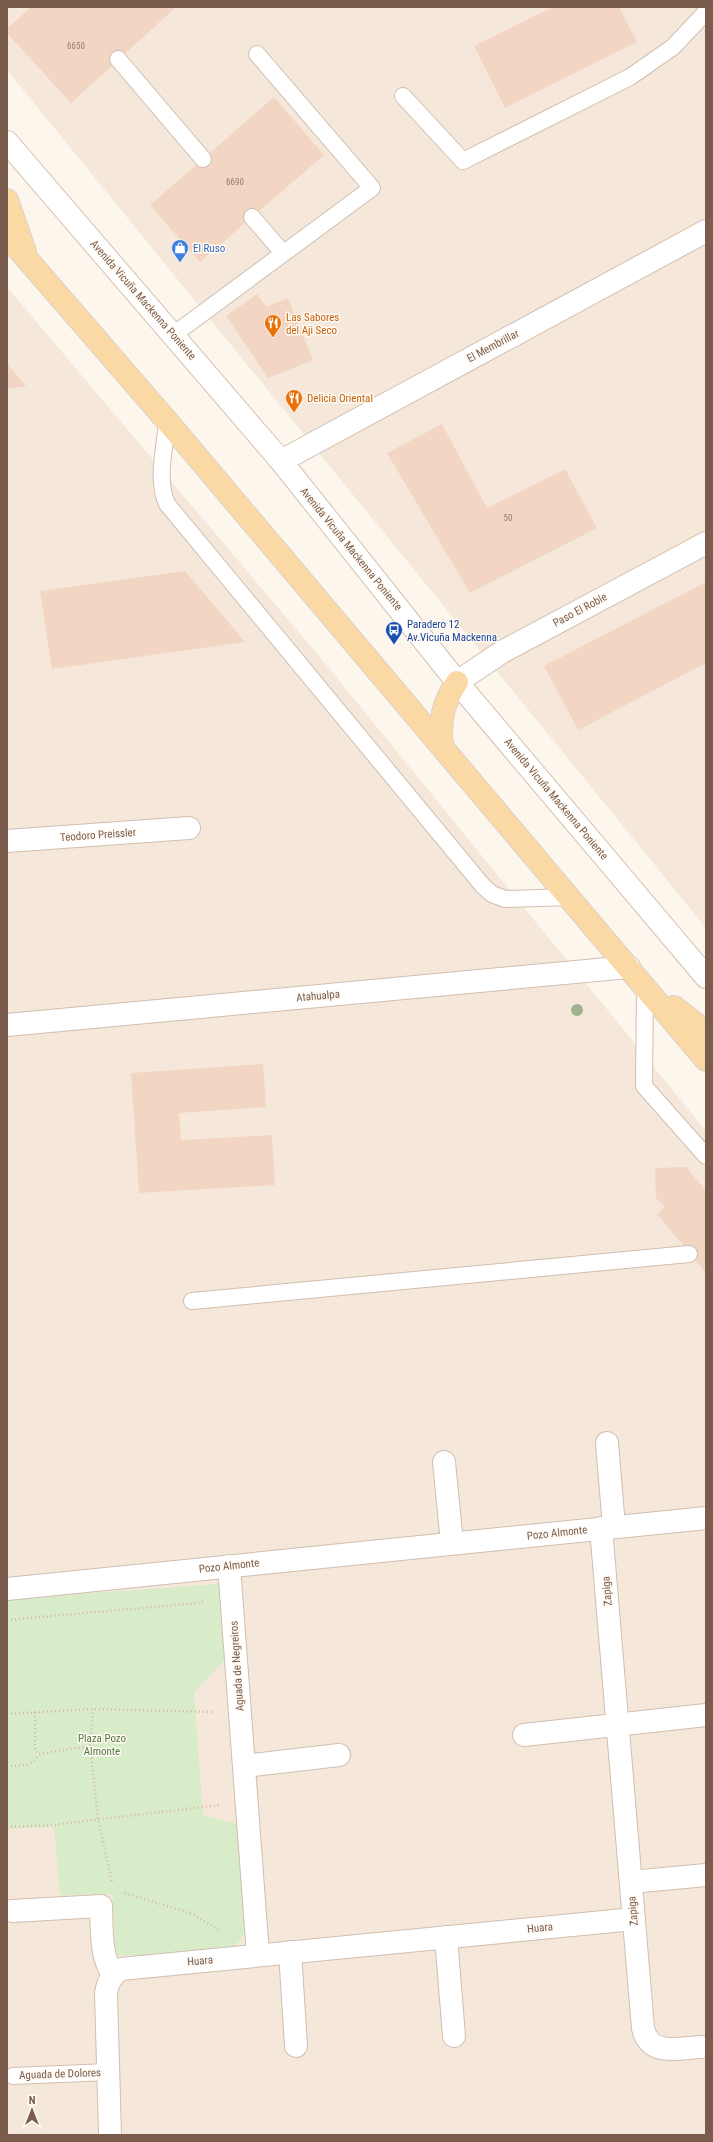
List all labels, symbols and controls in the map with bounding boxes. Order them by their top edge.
house number: 6650 [67,41,85,51]
house number: 6690 [226,177,244,187]
street label: Avenida Vicuña Mackenna Poniente [87,237,199,363]
shop icon: El Ruso [170,238,190,263]
place label: El Ruso [193,242,226,255]
place label: Las Sabores del Aji Seco [286,311,339,337]
restaurant icon: Las Sabores del Aji Seco [263,313,283,338]
street label: El Membrillar [465,327,522,365]
restaurant icon: Delicia Oriental [284,388,304,413]
place label: Delicia Oriental [307,392,373,405]
street label: Avenida Vicuña Mackenna Poniente [297,485,405,613]
house number: 50 [504,513,512,523]
street label: Paso El Roble [551,590,609,630]
place label: Paradero 12 Av.Vicuña Mackenna [407,618,497,644]
bus stop icon: Paradero 12 Av.Vicuña Mackenna [384,620,404,645]
street label: Avenida Vicuña Mackenna Poniente [501,736,611,862]
street label: Teodoro Preissler [60,826,137,844]
street label: Atahualpa [296,988,340,1004]
street label: Pozo Almonte [526,1523,588,1543]
street label: Pozo Almonte [198,1556,260,1576]
street label: Zapiga [599,1576,615,1606]
street label: Aguada de Negreiros [227,1620,247,1712]
park label: Plaza Pozo Almonte [78,1732,127,1758]
street label: Zapiga [625,1896,641,1926]
street label: Huara [526,1920,554,1936]
street label: Huara [187,1953,213,1969]
street label: Aguada de Dolores [19,2066,101,2082]
north arrow [12,2090,52,2130]
text: N [29,2094,36,2107]

